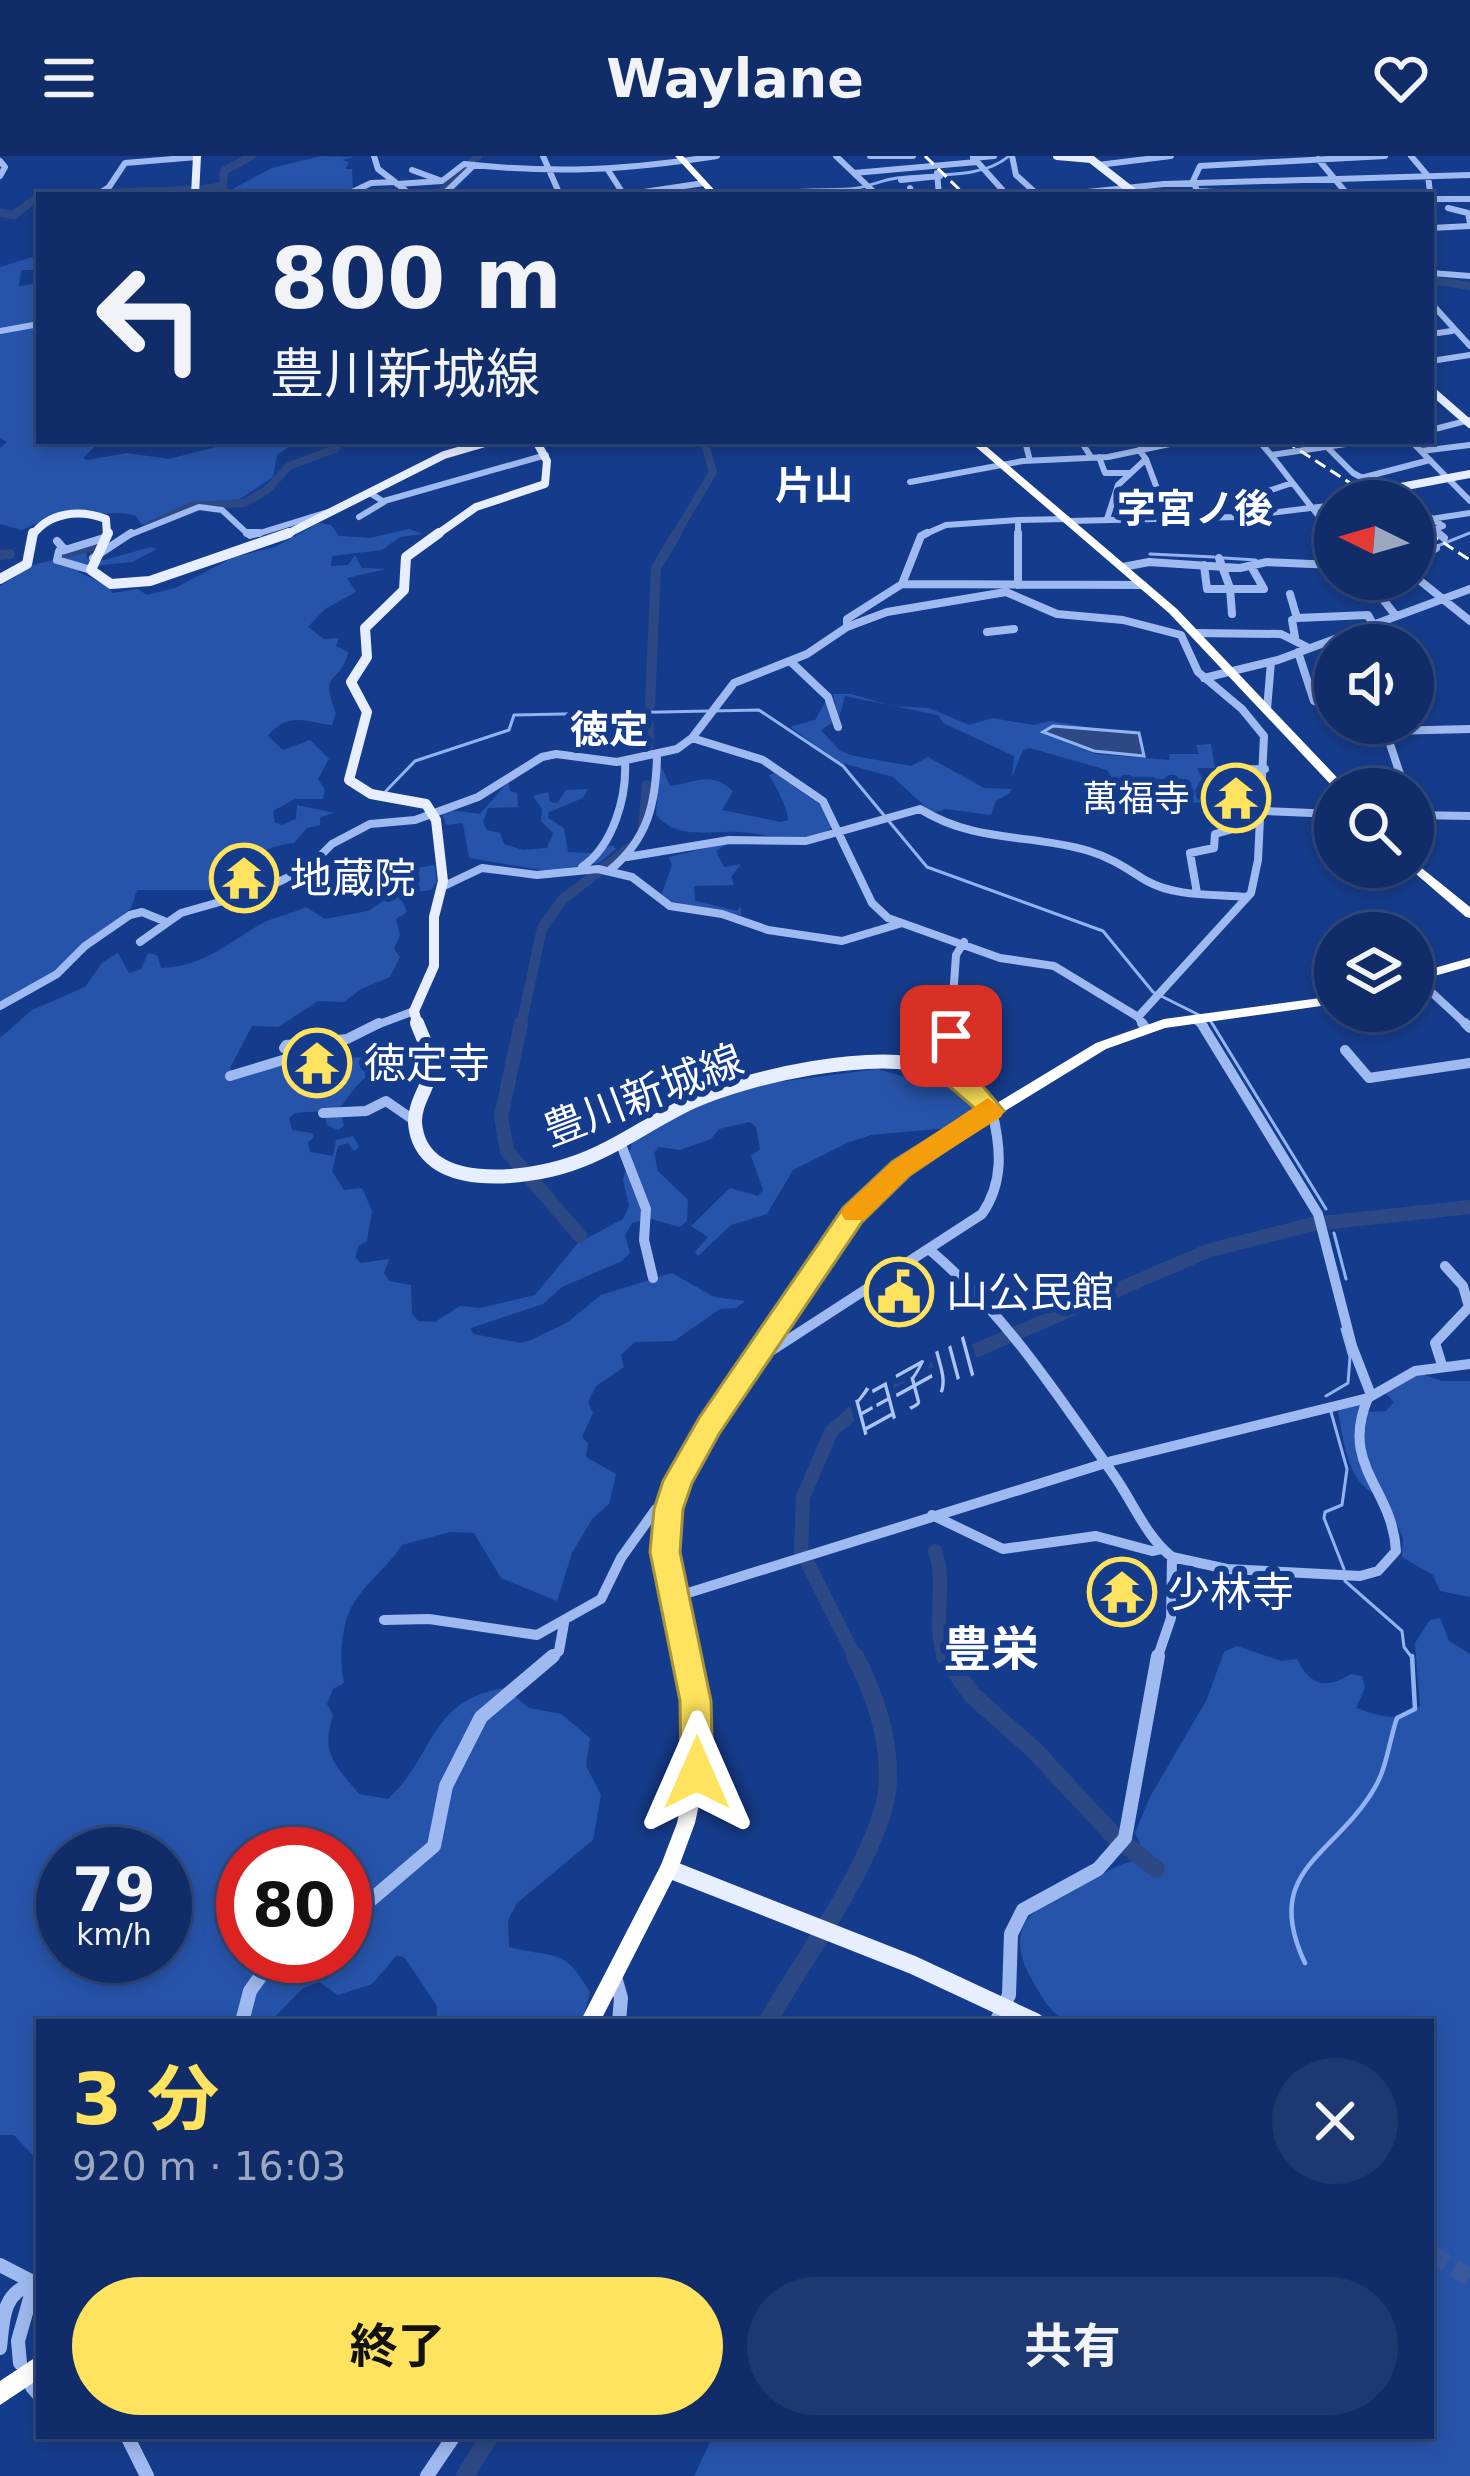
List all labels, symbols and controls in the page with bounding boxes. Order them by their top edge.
icon: menu [36,45,102,111]
icon: heart [1368,45,1434,111]
text: Waylane [606,47,864,110]
text: 800 m [270,230,562,328]
icon: left [72,240,228,396]
text: 豊川新城線 [270,343,540,406]
district label: 片山 [775,463,853,508]
north arrow [1314,480,1434,600]
map controls [1314,480,1434,1032]
district label: 字宮ノ後 [1117,486,1273,531]
button: sound [1314,624,1434,744]
district label: 徳定 [570,707,648,752]
temple icon: 萬福寺 [1201,763,1271,833]
button: search [1314,768,1434,888]
place label: 萬福寺 [1082,778,1190,819]
temple icon: 地蔵院 [209,843,279,913]
place label: 地蔵院 [290,854,416,903]
button: layers [1314,912,1434,1032]
pin [900,985,1002,1087]
icon: arrive [918,1003,984,1069]
temple icon: 徳定寺 [282,1028,352,1098]
street label: 豊川新城線 [536,1034,750,1156]
place label: 徳定寺 [364,1039,490,1088]
public building icon: 山公民館 [864,1257,934,1327]
place label: 山公民館 [946,1268,1114,1317]
water label: 臼子川 [839,1330,986,1444]
temple icon: 少林寺 [1087,1557,1157,1627]
place label: 少林寺 [1168,1568,1294,1617]
district label: 豊栄 [943,1621,1039,1677]
position arrow [634,1710,760,1836]
speed limit sign: 80 [216,1827,372,1983]
text: 79 [72,1855,156,1925]
text: km/h [76,1917,152,1952]
text: 3 分 [72,2057,219,2141]
button: close [1272,2058,1398,2184]
text: 920 m · 16:03 [72,2144,346,2189]
button: 終了 [72,2277,723,2415]
button: 共有 [747,2277,1398,2415]

